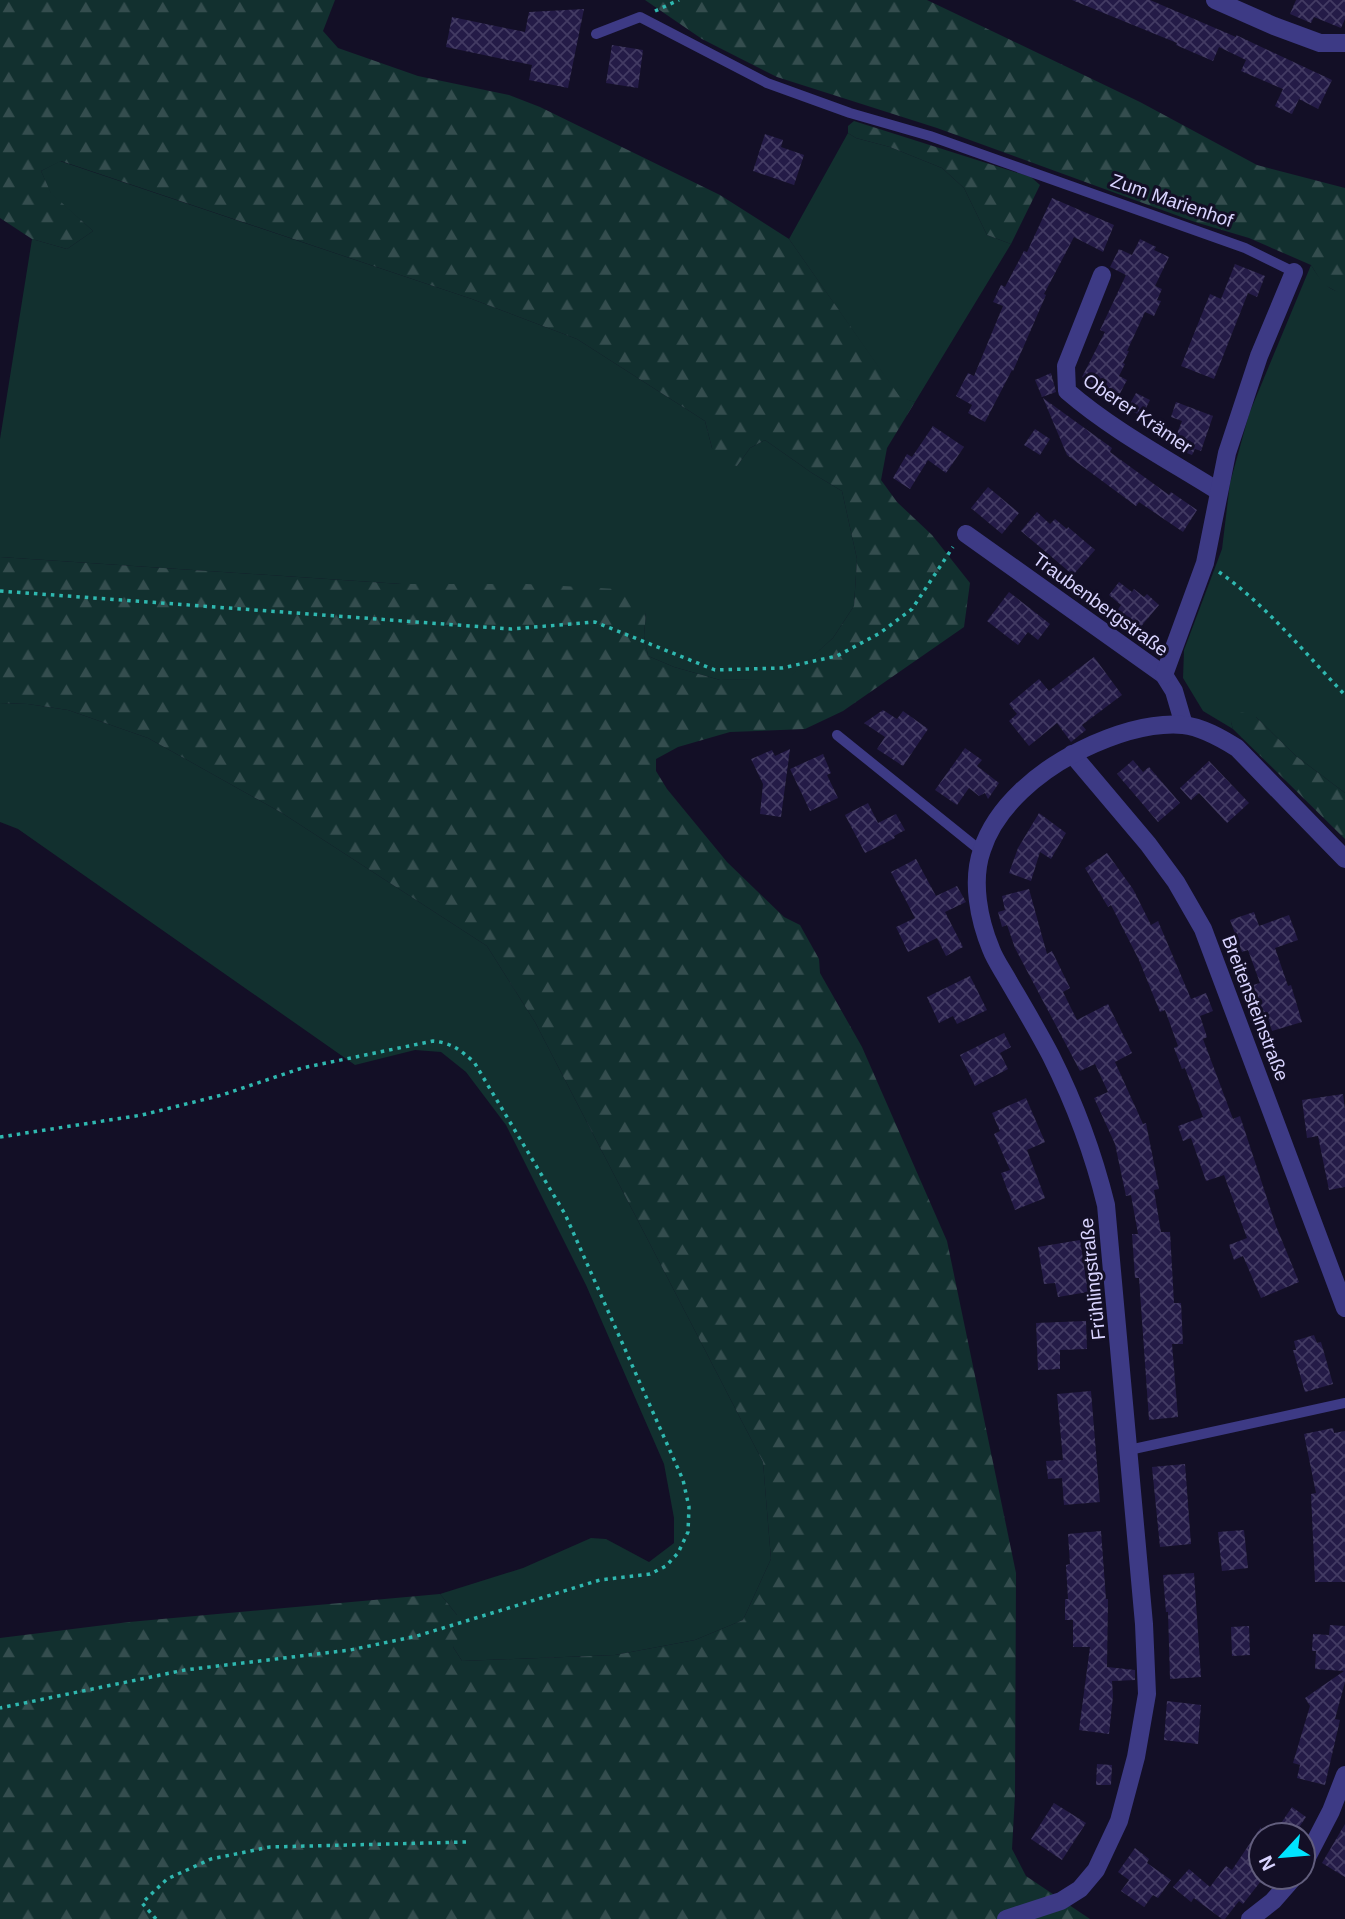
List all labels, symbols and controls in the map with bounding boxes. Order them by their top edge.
street label: Zum Marienhof [1108,170,1236,231]
street label: Oberer Krämer [1079,369,1197,458]
street label: Traubenbergstraße [1029,548,1172,660]
street label: Breitensteinstraße [1218,932,1293,1084]
street label: Frühlingstraße [1076,1217,1109,1341]
north arrow [1247,1821,1317,1891]
text: N [1255,1852,1280,1874]

